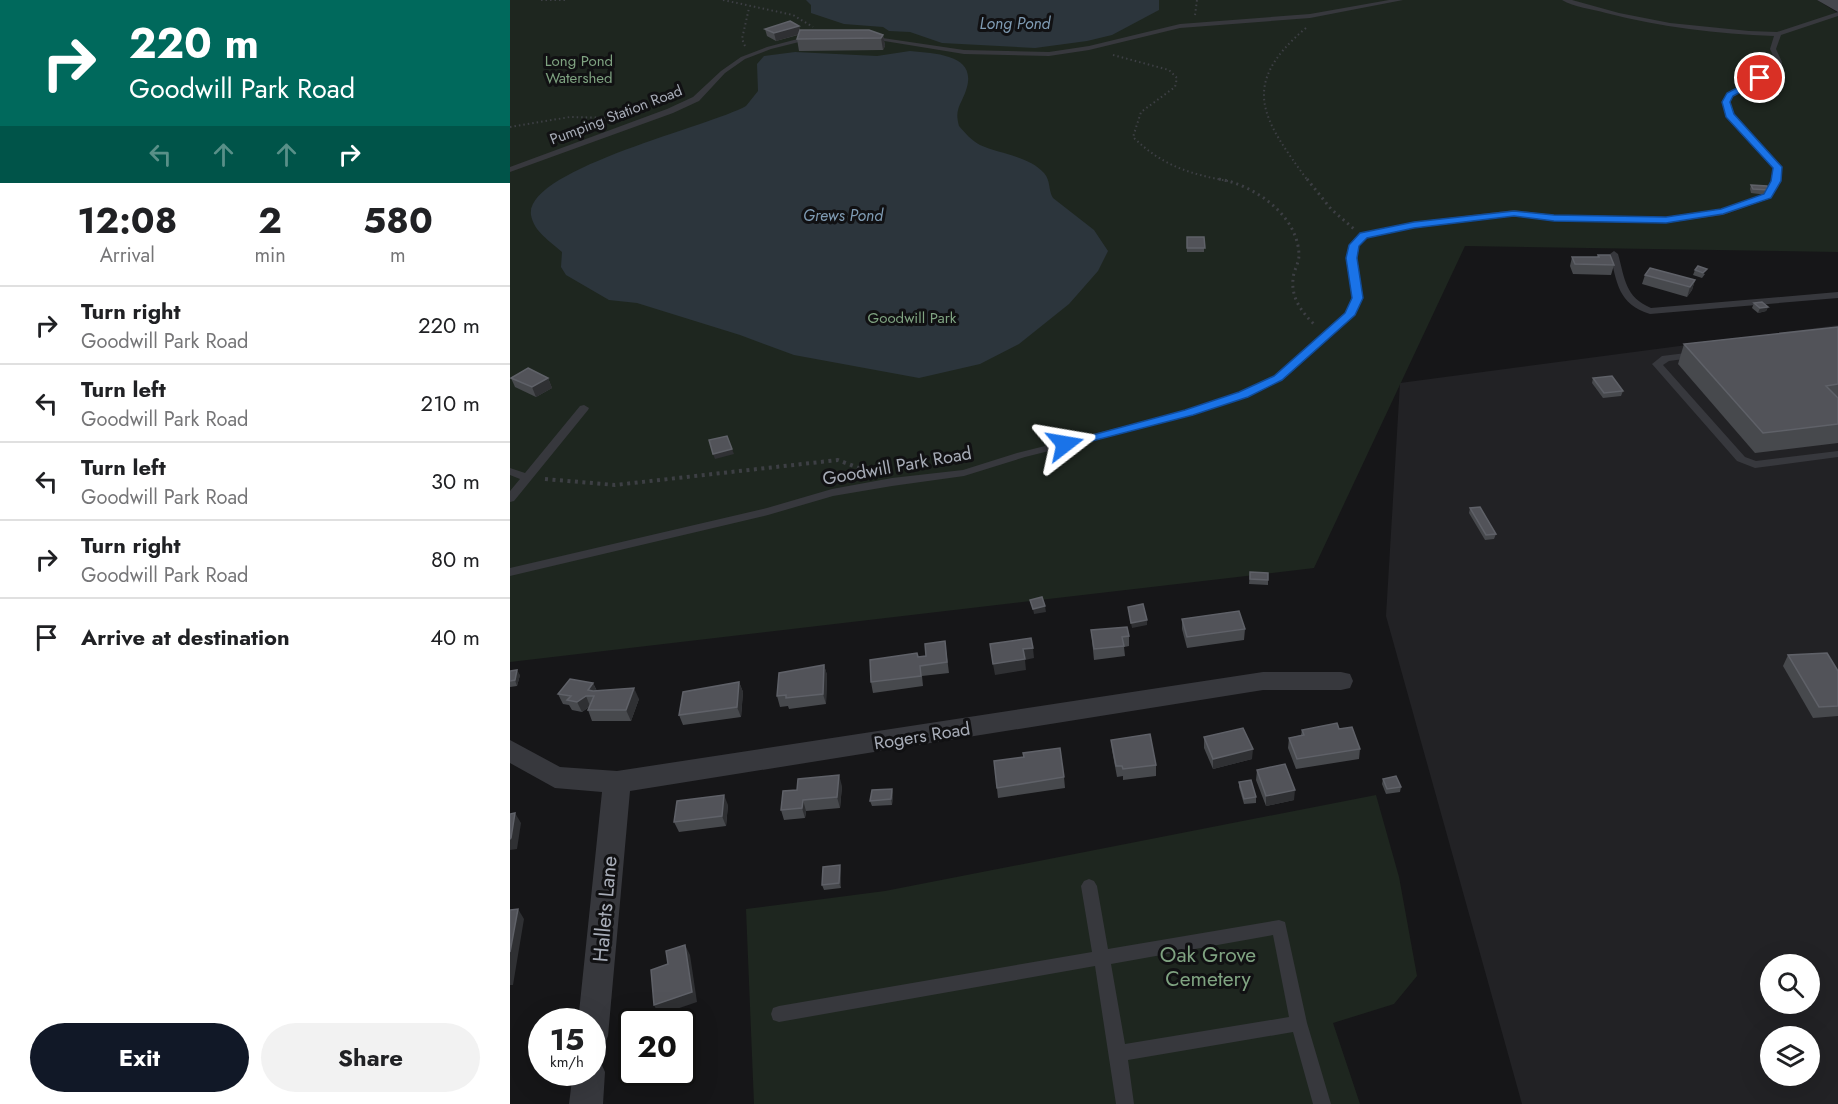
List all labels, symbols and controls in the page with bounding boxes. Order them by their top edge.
water label: Long Pond [980,12,1052,35]
text: 220 m [129,13,259,74]
icon: right [30,24,108,102]
park label: Long Pond Watershed [545,50,613,89]
pin [1734,52,1785,103]
icon: arrive [1743,61,1776,94]
text: Goodwill Park Road [129,69,355,108]
street label: Pumping Station Road [547,80,685,150]
icon: left [144,138,177,171]
icon: ahead [207,138,240,171]
icon: ahead [270,138,303,171]
icon: right [333,138,366,171]
text: 12:08 [77,194,177,246]
text: 2 [258,194,282,246]
text: 580 [363,194,433,246]
water label: Grews Pond [803,204,884,227]
text: Arrival [100,241,155,270]
text: min [255,241,286,270]
text: m [390,241,406,270]
text: Turn right [81,295,181,327]
park label: Goodwill Park [868,307,957,329]
icon: right [30,309,63,342]
text: 220 m [418,309,480,341]
text: Goodwill Park Road [81,327,249,356]
text: Turn left [81,373,166,405]
icon: left [30,387,63,420]
text: 210 m [421,387,480,419]
text: Goodwill Park Road [81,405,249,434]
position arrow [1033,412,1097,476]
street label: Goodwill Park Road [820,440,974,492]
text: Turn left [81,451,166,483]
icon: left [30,465,63,498]
text: 30 m [431,465,480,497]
text: Goodwill Park Road [81,483,249,512]
text: Turn right [81,529,181,561]
icon: right [30,543,63,576]
text: 80 m [431,543,480,575]
text: Goodwill Park Road [81,561,249,590]
icon: arrive [30,621,63,654]
text: Arrive at destination [81,621,290,653]
text: 40 m [430,621,480,653]
street label: Rogers Road [872,716,972,756]
street label: Hallets Lane [585,854,625,964]
park label: Oak Grove Cemetery [1160,940,1256,994]
map controls [1760,954,1820,1086]
button: search [1760,954,1820,1014]
speed limit sign: 20 [618,1008,696,1086]
text: 15 [550,1018,584,1061]
button: Exit [30,1023,249,1092]
button: Share [261,1023,480,1092]
button: layers [1760,1026,1820,1086]
text: km/h [550,1051,584,1073]

